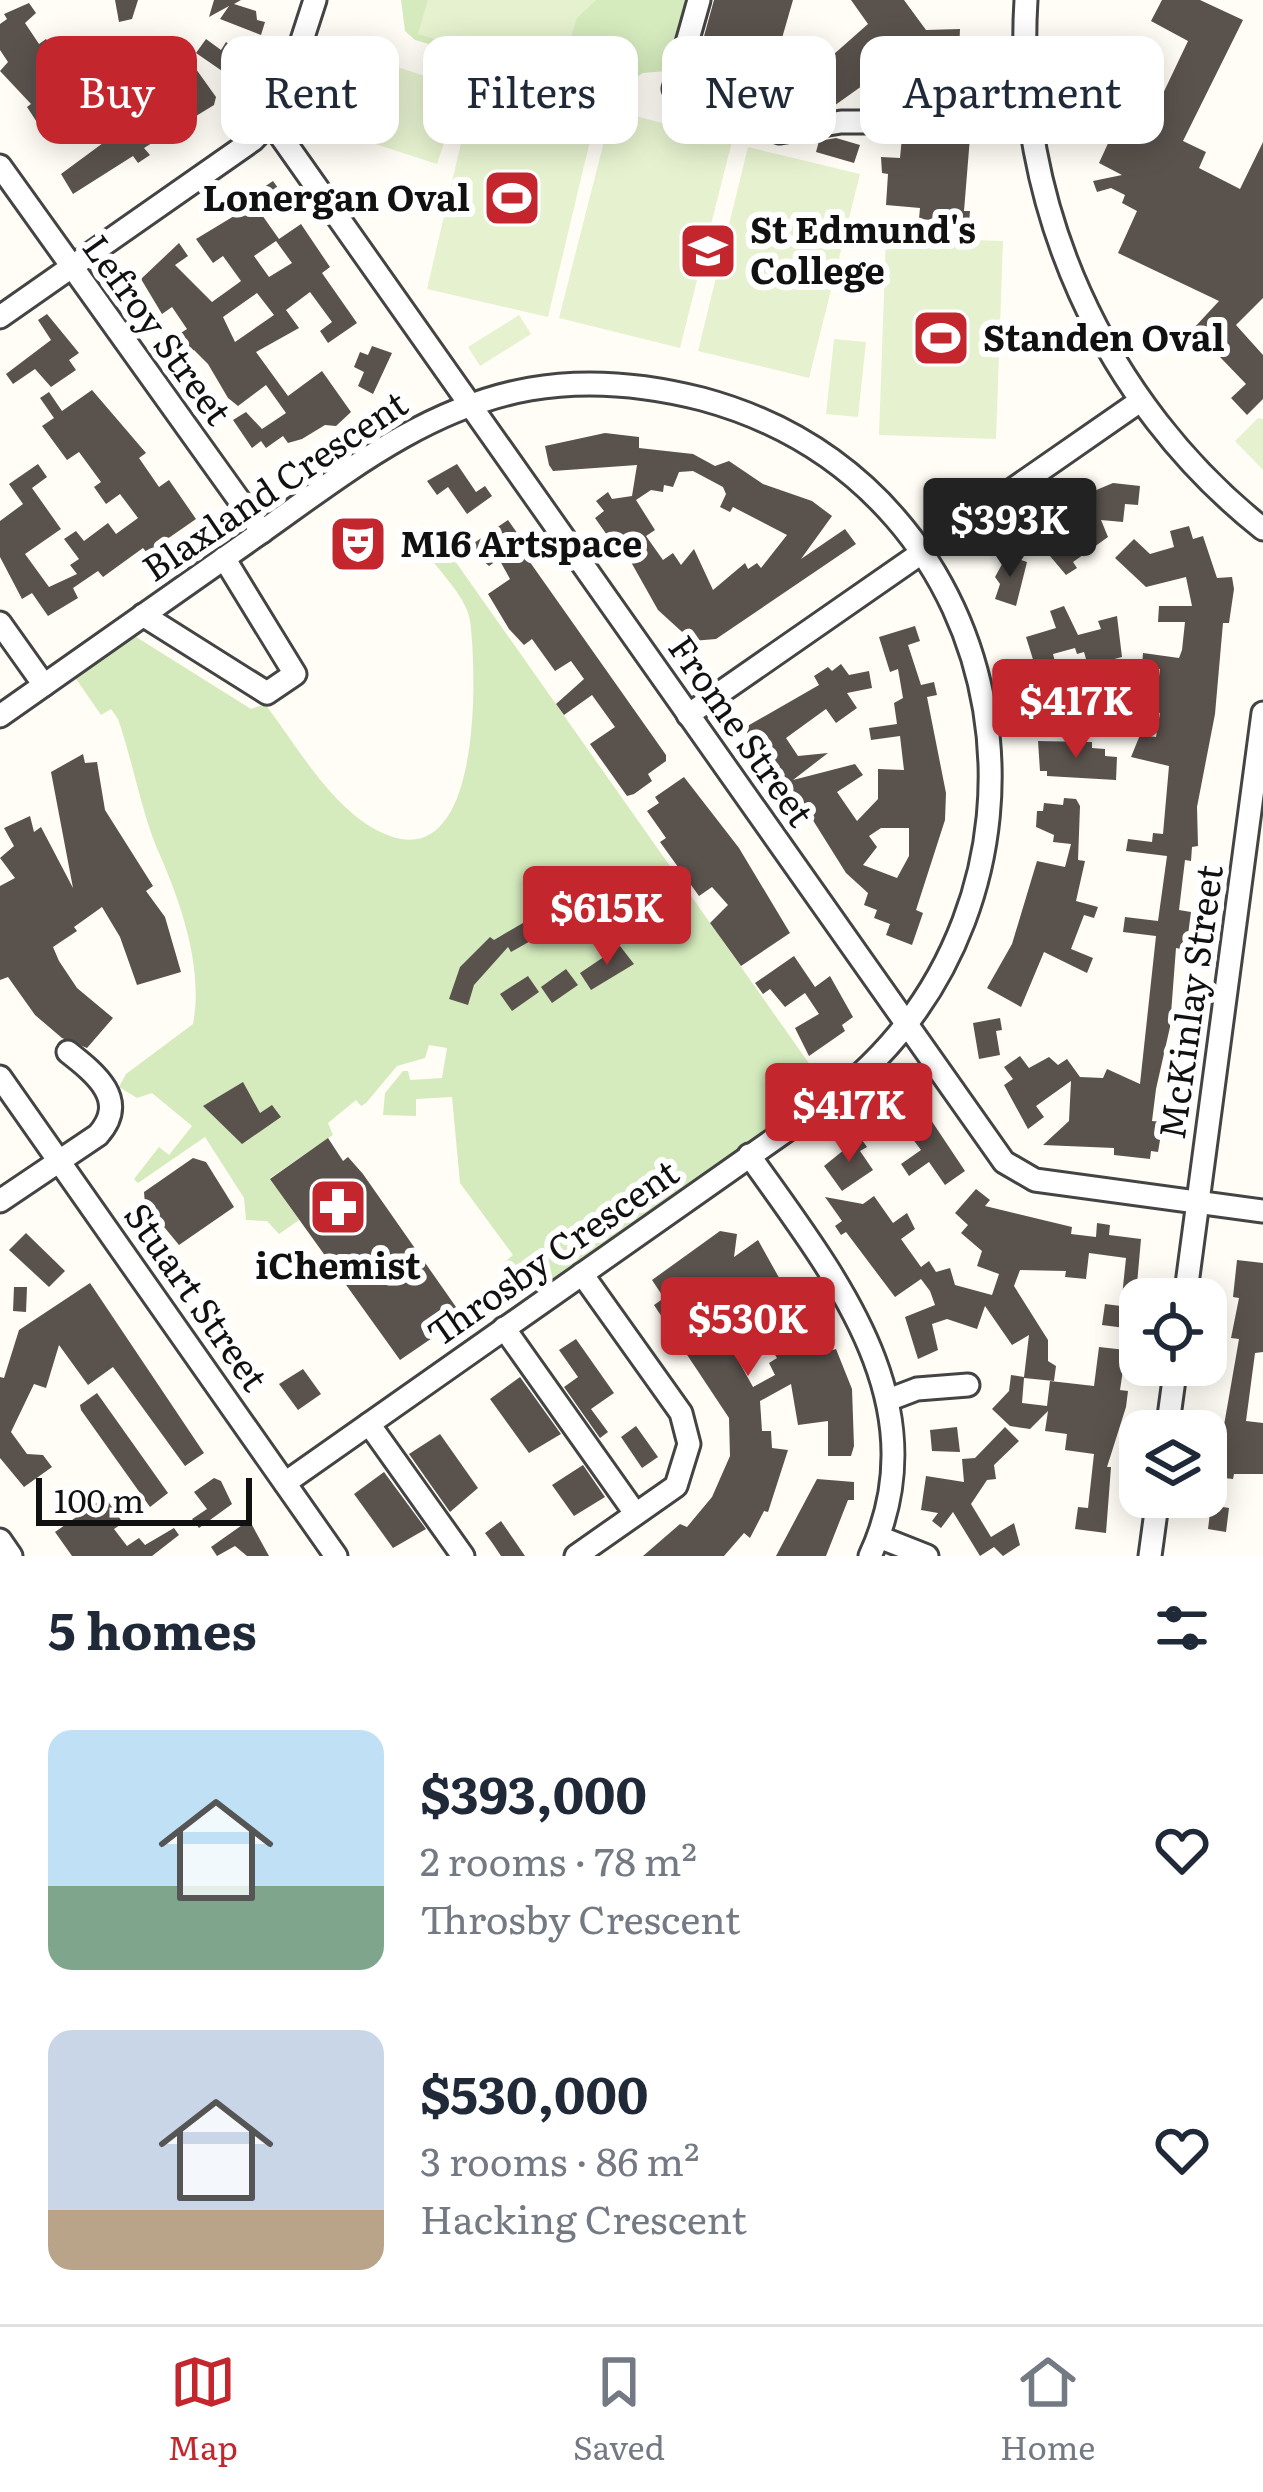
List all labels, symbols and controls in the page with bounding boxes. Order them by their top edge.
chip: Buy [36,36,197,144]
chip: Rent [221,36,399,144]
chip: Filters [423,36,638,144]
chip: New [662,36,836,144]
chip: Apartment [860,36,1164,144]
sports icon: Lonergan Oval [481,167,543,229]
place label: Lonergan Oval [202,169,470,222]
place label: St Edmund's College [750,201,976,295]
school or university icon: St Edmund's College [677,220,739,282]
street label: Lefroy Street [72,222,246,435]
sports icon: Standen Oval [910,307,972,369]
place label: Standen Oval [983,309,1225,362]
street label: Blaxland Crescent [131,375,417,592]
pin: $393K [926,478,1094,580]
text: $393K [950,488,1070,546]
theatre icon: M16 Artspace [327,513,389,575]
place label: M16 Artspace [400,515,642,568]
street label: Frome Street [658,623,829,836]
pin: $417K [992,659,1160,761]
text: $417K [1019,669,1133,727]
street label: McKinlay Street [1143,860,1234,1142]
pin: $615K [523,866,691,968]
text: $615K [550,876,664,934]
pin: $417K [765,1063,933,1165]
text: $417K [792,1073,906,1131]
street label: Throsby Crescent [415,1144,688,1357]
pharmacy icon: iChemist [307,1176,369,1238]
street label: Stuart Street [114,1191,283,1401]
place label: iChemist [255,1237,421,1290]
pin: $530K [664,1277,832,1379]
map controls [1119,1278,1227,1518]
button: locate [1119,1278,1227,1386]
text: $530K [688,1287,808,1345]
button: layers [1119,1410,1227,1518]
scale bar [36,1472,252,1525]
text: 100 m [54,1474,144,1523]
text: 5 homes [48,1590,257,1666]
icon: filters [1149,1595,1215,1661]
text: $393,000 [420,1754,647,1830]
icon: home [144,1778,288,1922]
icon: heart [1149,1817,1215,1883]
text: 2 rooms · 78 m² [420,1830,697,1888]
text: Throsby Crescent [420,1888,740,1946]
text: $530,000 [420,2054,648,2130]
icon: home [144,2078,288,2222]
icon: heart [1149,2117,1215,2183]
text: 3 rooms · 86 m² [420,2130,700,2188]
text: Hacking Crescent [420,2188,747,2246]
tab: Map [168,2349,238,2470]
tab: Saved [573,2349,665,2470]
tab: Home [1000,2349,1095,2470]

